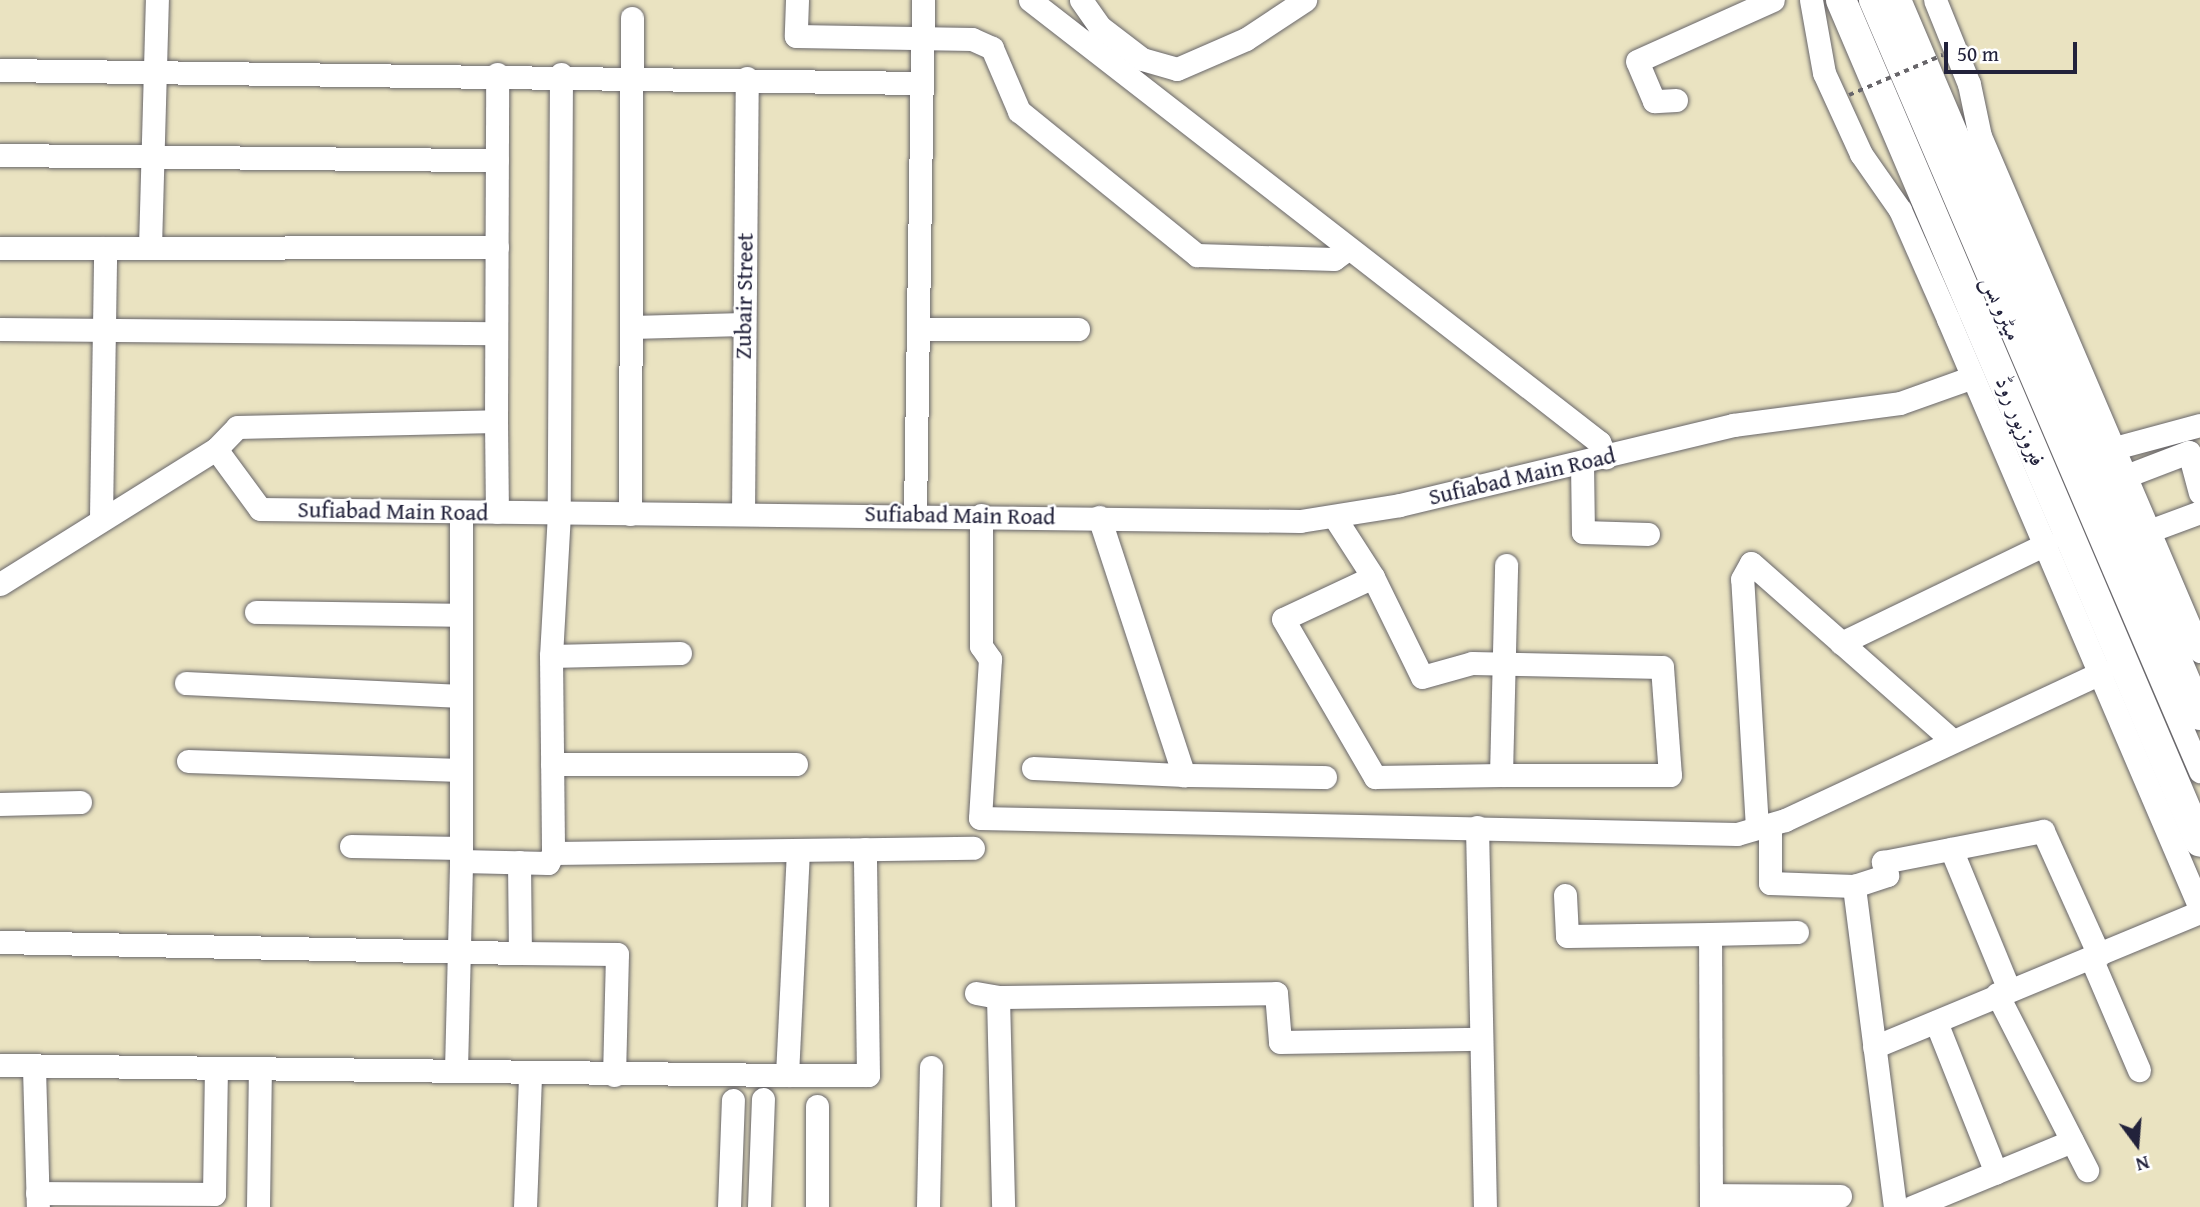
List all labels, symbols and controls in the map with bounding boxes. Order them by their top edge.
scale bar [1948,28,2081,72]
text: 50 m [1957,38,1999,69]
street label: Zubair Street [729,232,759,360]
street label: میٹرو بس [1976,271,2028,345]
street label: فیروزپور روڈ [1990,372,2052,470]
street label: Sufiabad Main Road [1426,441,1618,511]
street label: Sufiabad Main Road [297,496,489,526]
street label: Sufiabad Main Road [864,500,1056,530]
north arrow [2102,1109,2172,1179]
text: N [2133,1149,2153,1179]

